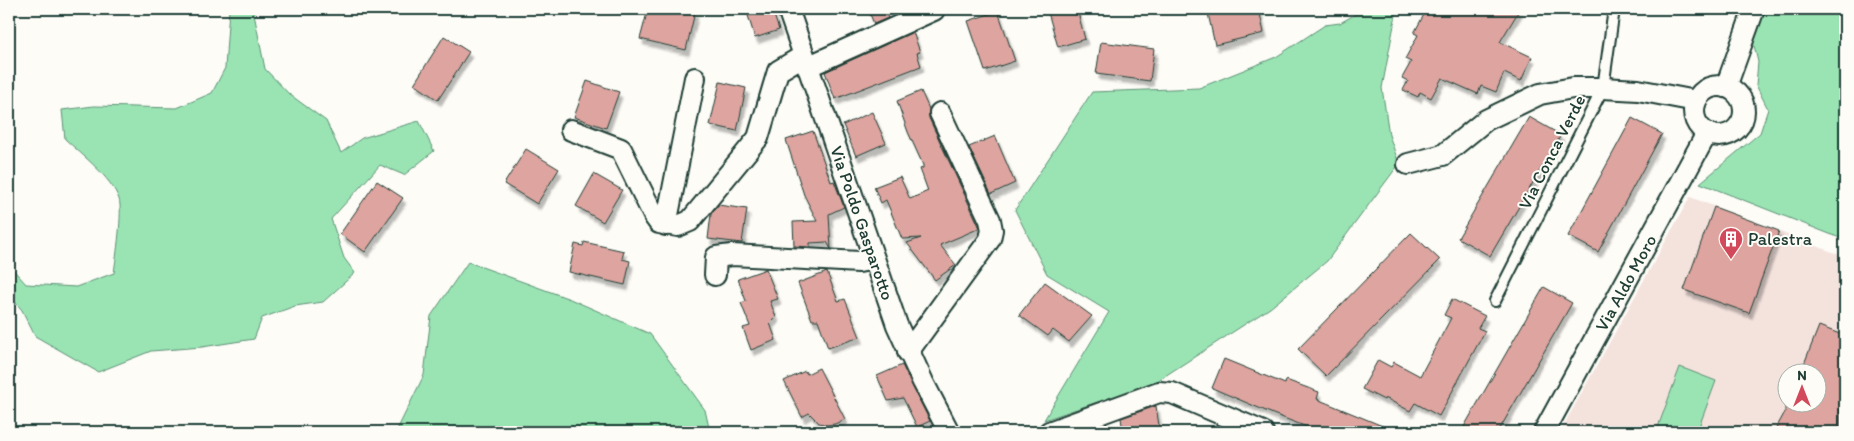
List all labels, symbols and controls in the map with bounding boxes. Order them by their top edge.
street label: Via Conca Verde [1514,91,1590,213]
street label: Via Poldo Gasparotto [825,143,899,303]
building icon: Palestra [1718,226,1744,260]
place label: Palestra [1748,228,1813,250]
street label: Via Aldo Moro [1590,231,1662,335]
north arrow [1776,364,1826,414]
text: N [1797,367,1807,384]

